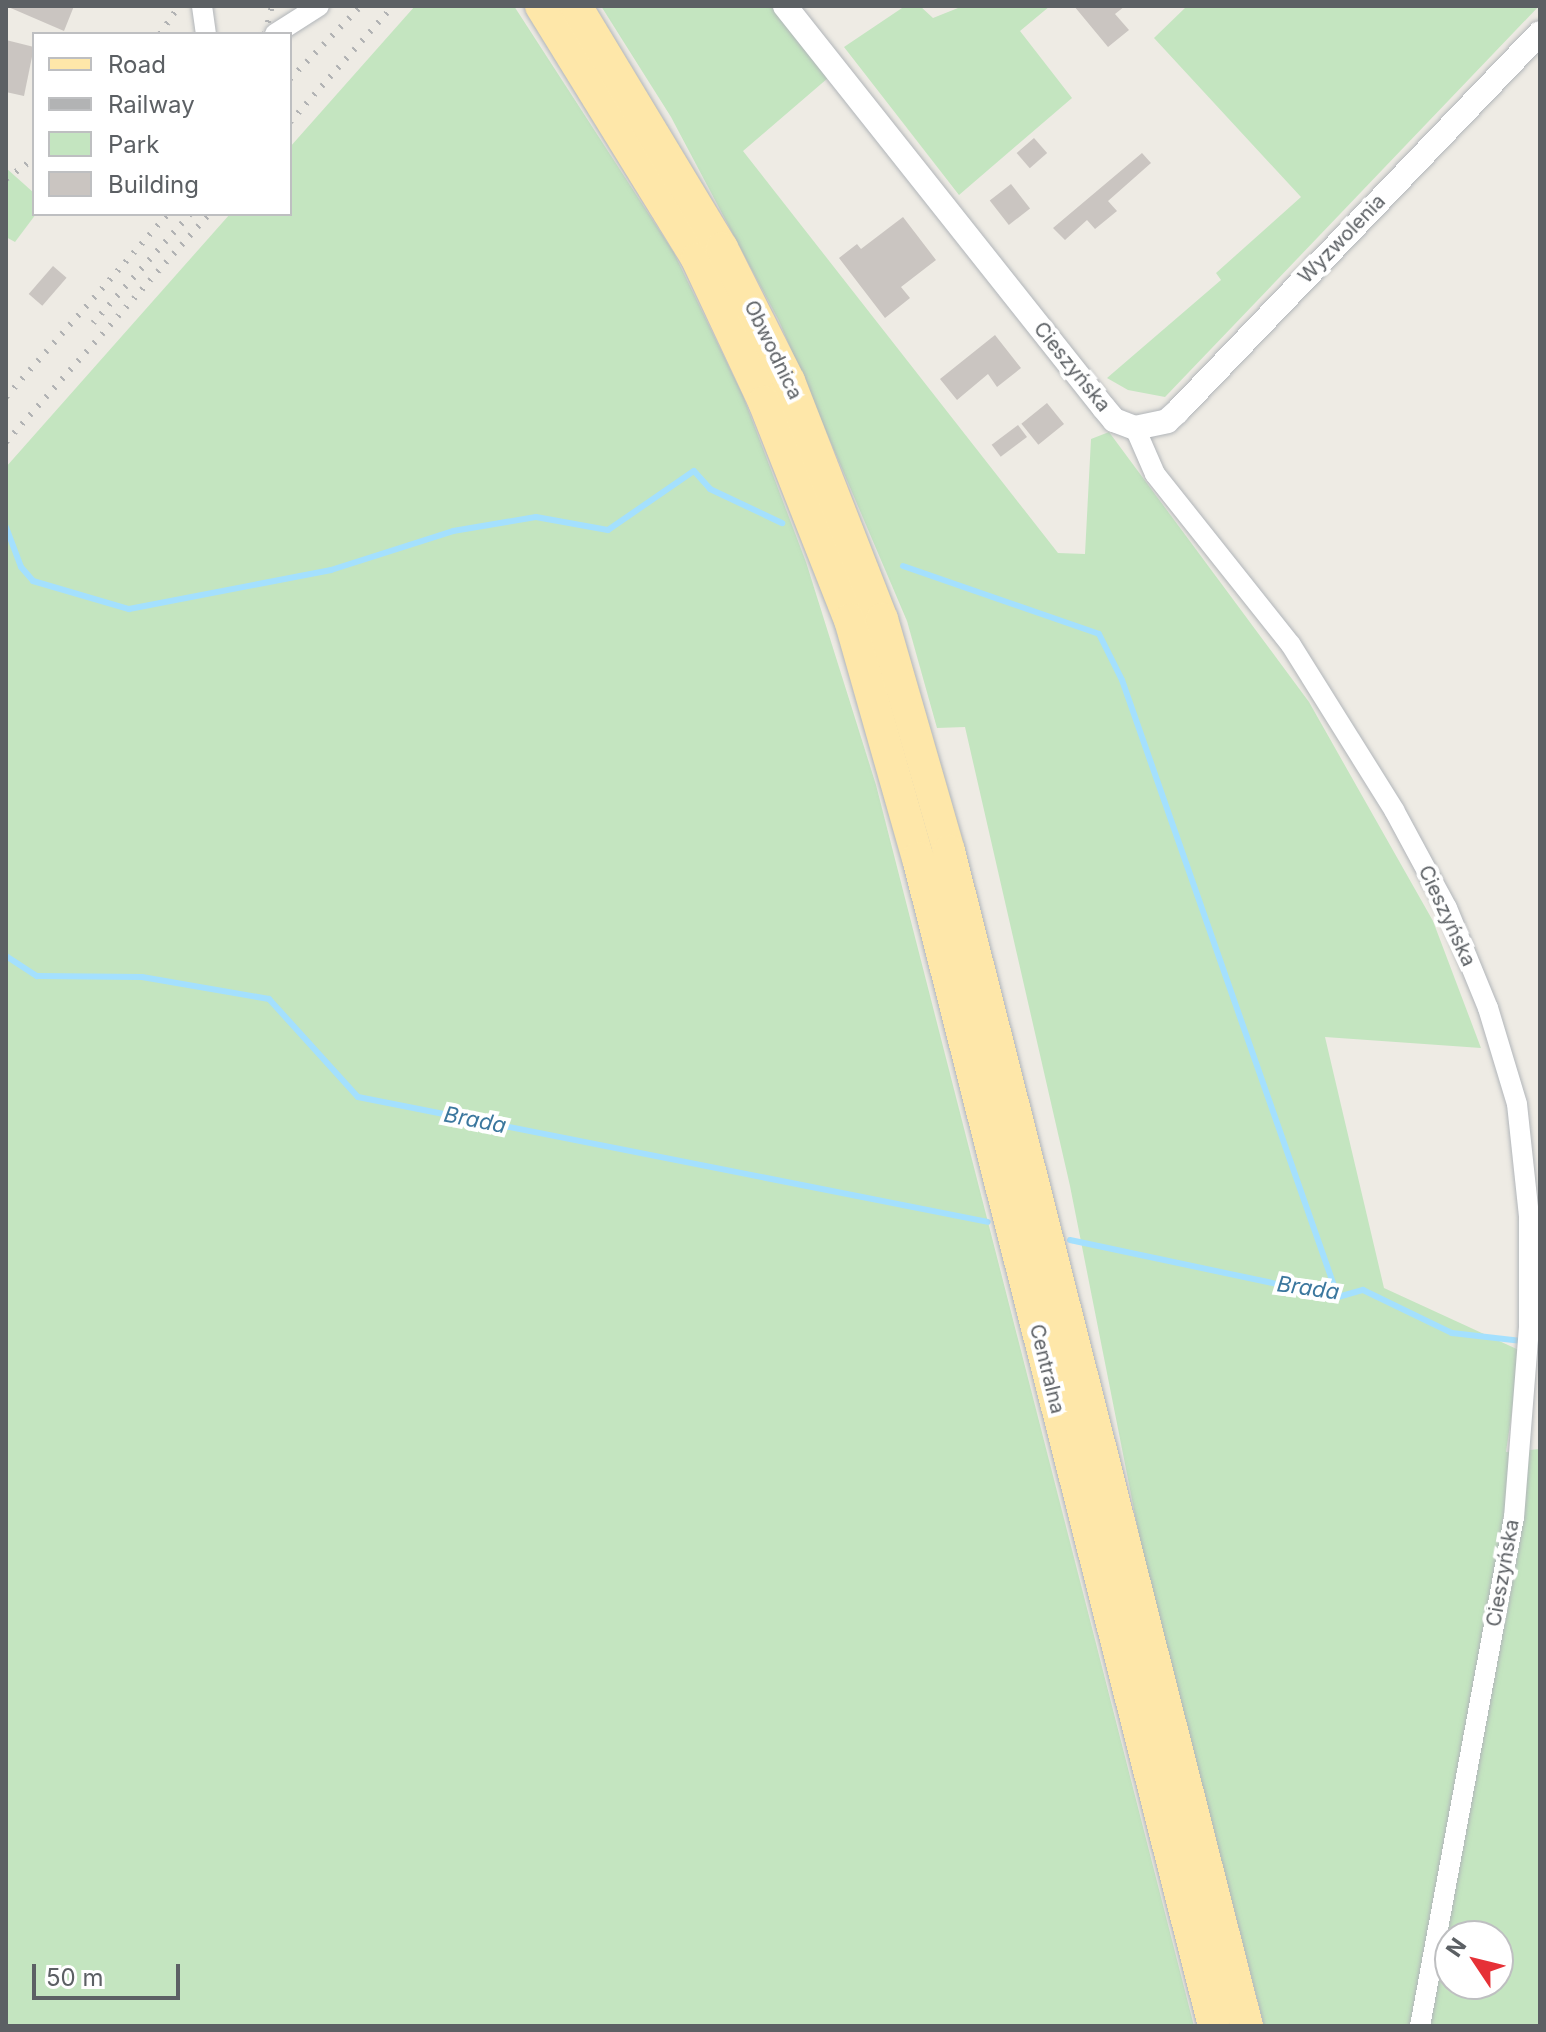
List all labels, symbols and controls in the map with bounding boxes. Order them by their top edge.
legend [32,32,292,216]
text: Road [108,50,166,79]
text: Railway [108,90,195,119]
text: Park [108,130,159,159]
text: Building [108,170,199,199]
street label: Wyzwolenia [1294,190,1390,288]
street label: Obwodnica [739,297,807,403]
street label: Cieszyńska [1029,317,1115,417]
street label: Cieszyńska [1413,862,1481,970]
water label: Brada [442,1101,508,1139]
water label: Brada [1275,1271,1341,1305]
street label: Centralna [1024,1322,1070,1416]
street label: Cieszyńska [1482,1517,1524,1629]
north arrow [1434,1920,1514,2000]
text: N [1441,1933,1471,1962]
scale bar [36,1948,184,1998]
text: 50 m [46,1963,104,1992]

